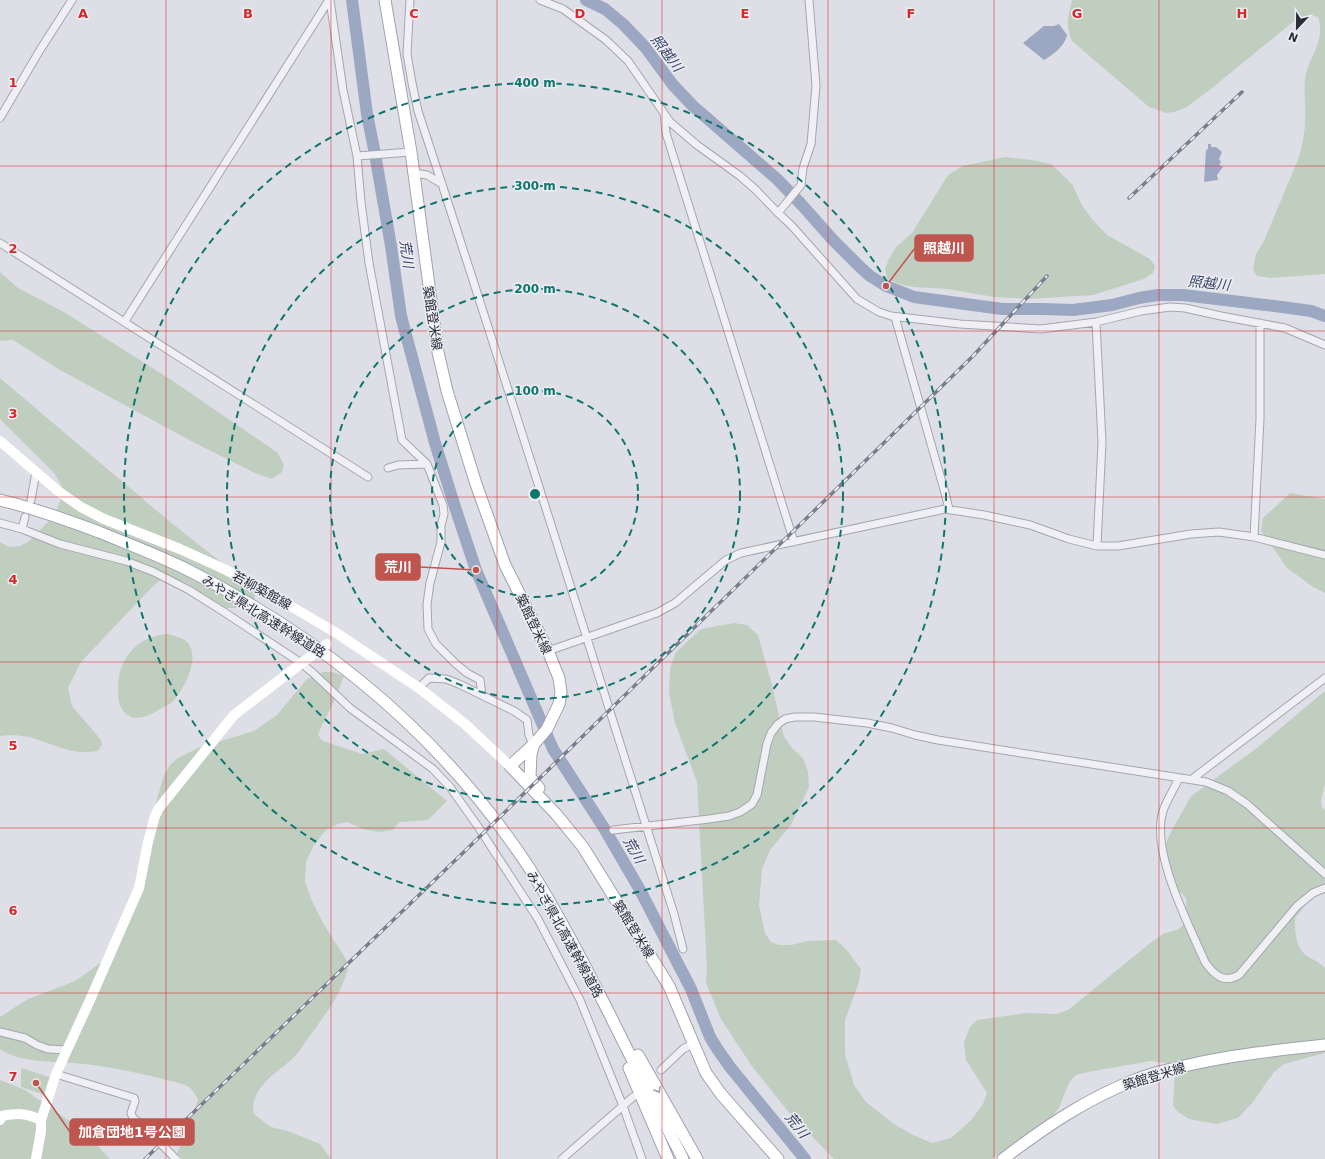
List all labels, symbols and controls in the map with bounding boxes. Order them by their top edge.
text: A [78,6,88,21]
text: B [243,6,253,21]
text: C [409,6,419,21]
text: D [575,6,586,21]
text: E [741,6,749,21]
text: F [907,6,915,21]
text: G [1072,6,1082,21]
text: H [1237,6,1247,21]
north arrow [1277,8,1317,48]
text: N [1287,29,1300,45]
water label: 照越川 [648,31,687,76]
text: 1 [8,75,18,90]
text: 400 m [514,76,556,90]
text: 300 m [514,179,556,193]
callout: 照越川 [915,235,973,261]
water label: 荒川 [397,239,417,271]
text: 照越川 [923,240,965,256]
text: 2 [8,241,18,256]
water label: 照越川 [1187,273,1233,293]
text: 200 m [514,282,556,296]
street label: 築館登米線 [420,285,445,351]
text: 100 m [514,384,556,398]
text: 3 [8,406,18,421]
centre of rings [528,487,542,501]
callout: 荒川 [376,554,420,580]
text: 荒川 [384,559,412,575]
street label: 若柳築館線 [230,568,294,613]
text: 4 [8,572,18,587]
street label: みやぎ県北高速幹線道路 [199,572,328,661]
street label: 築館登米線 [513,592,555,657]
text: 5 [8,738,18,753]
water label: 荒川 [620,834,649,868]
street label: みやぎ県北高速幹線道路 [523,868,606,1000]
street label: 築館登米線 [610,898,657,961]
text: 6 [8,903,18,918]
street label: 築館登米線 [1121,1060,1187,1093]
text: 7 [8,1069,18,1084]
one-way arrow [653,1086,660,1093]
water label: 荒川 [782,1109,813,1142]
callout: 加倉団地1号公園 [70,1119,194,1145]
text: 加倉団地1号公園 [78,1124,186,1140]

